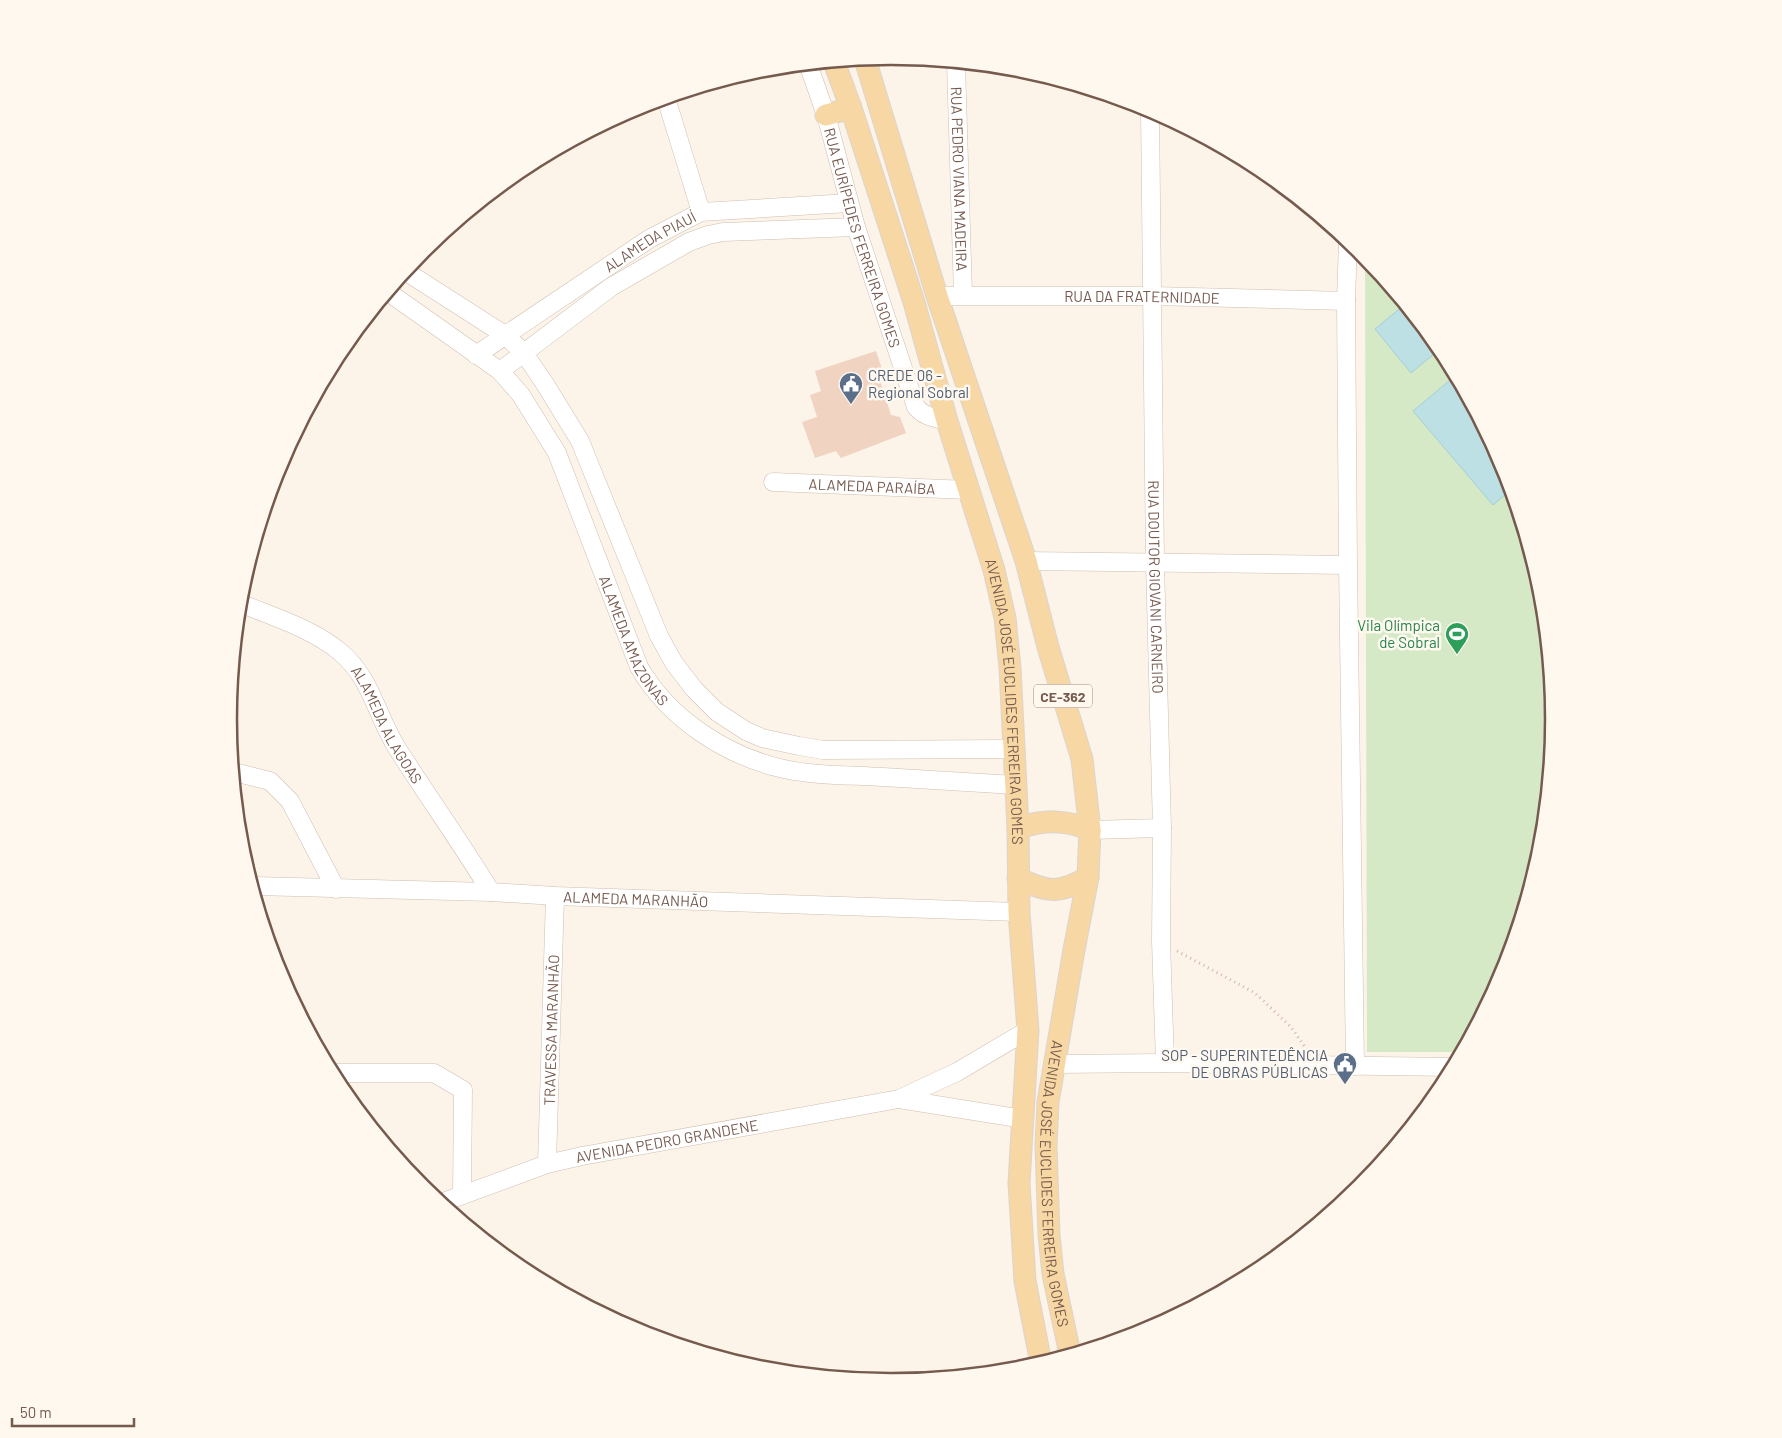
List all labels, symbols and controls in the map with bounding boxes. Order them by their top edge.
street label: RUA PEDRO VIANA MADEIRA [948,86,971,272]
street label: RUA EURÍPEDES FERREIRA GOMES [821,126,905,350]
street label: ALAMEDA PIAUÍ [601,207,699,276]
street label: RUA DA FRATERNIDADE [1064,287,1220,307]
place label: CREDE 06 - Regional Sobral [868,366,969,401]
public building icon: CREDE 06 - Regional Sobral [838,371,864,405]
street label: ALAMEDA PARAÍBA [808,474,936,498]
street label: RUA DOUTOR GIOVANI CARNEIRO [1145,480,1167,694]
street label: AVENIDA JOSÉ EUCLIDES FERREIRA GOMES [982,556,1027,845]
street label: ALAMEDA AMAZONAS [596,573,673,709]
place label: Vila Olímpica de Sobral [1357,616,1440,651]
sports icon: Vila Olímpica de Sobral [1444,621,1470,655]
street label: ALAMEDA ALAGOAS [348,662,426,787]
road number: CE-362 [1034,684,1092,708]
street label: ALAMEDA MARANHÃO [563,887,709,910]
street label: TRAVESSA MARANHÃO [540,954,562,1106]
street label: AVENIDA JOSÉ EUCLIDES FERREIRA GOMES [1037,1039,1073,1328]
place label: SOP - SUPERINTEDÊNCIA DE OBRAS PÚBLICAS [1161,1046,1328,1081]
public building icon: SOP - SUPERINTEDÊNCIA DE OBRAS PÚBLICAS [1332,1051,1358,1085]
street label: AVENIDA PEDRO GRANDENE [574,1115,760,1166]
scale bar [12,1396,135,1428]
text: 50 m [20,1403,52,1421]

